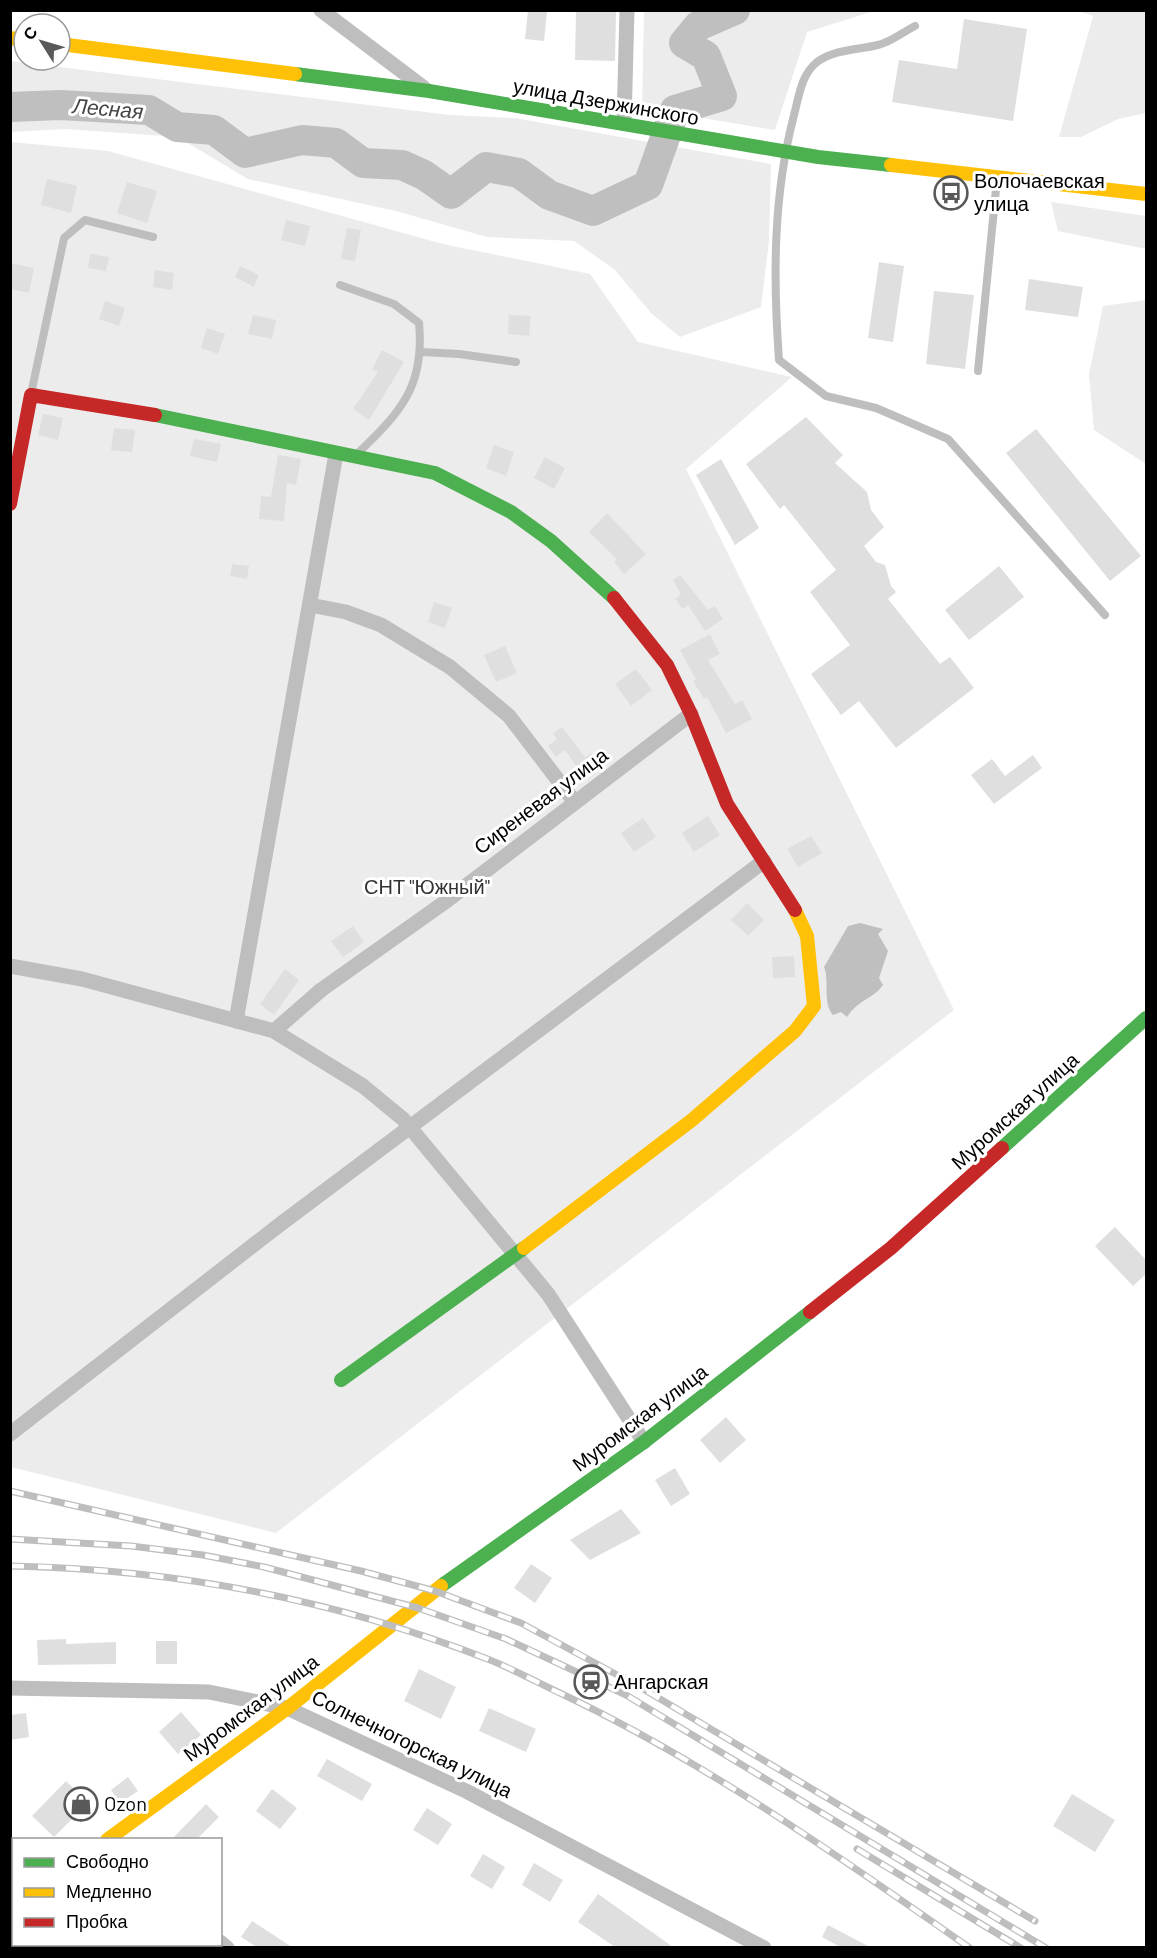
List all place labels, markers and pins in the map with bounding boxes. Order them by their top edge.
place label: Волочаевская улица [974,168,1105,215]
bus stop icon: Волочаевская улица [933,175,969,211]
station icon: Ангарская [573,1664,609,1700]
place label: Ангарская [614,1669,709,1693]
shop icon: Ozon [63,1786,99,1822]
place label: Ozon [104,1791,147,1815]

